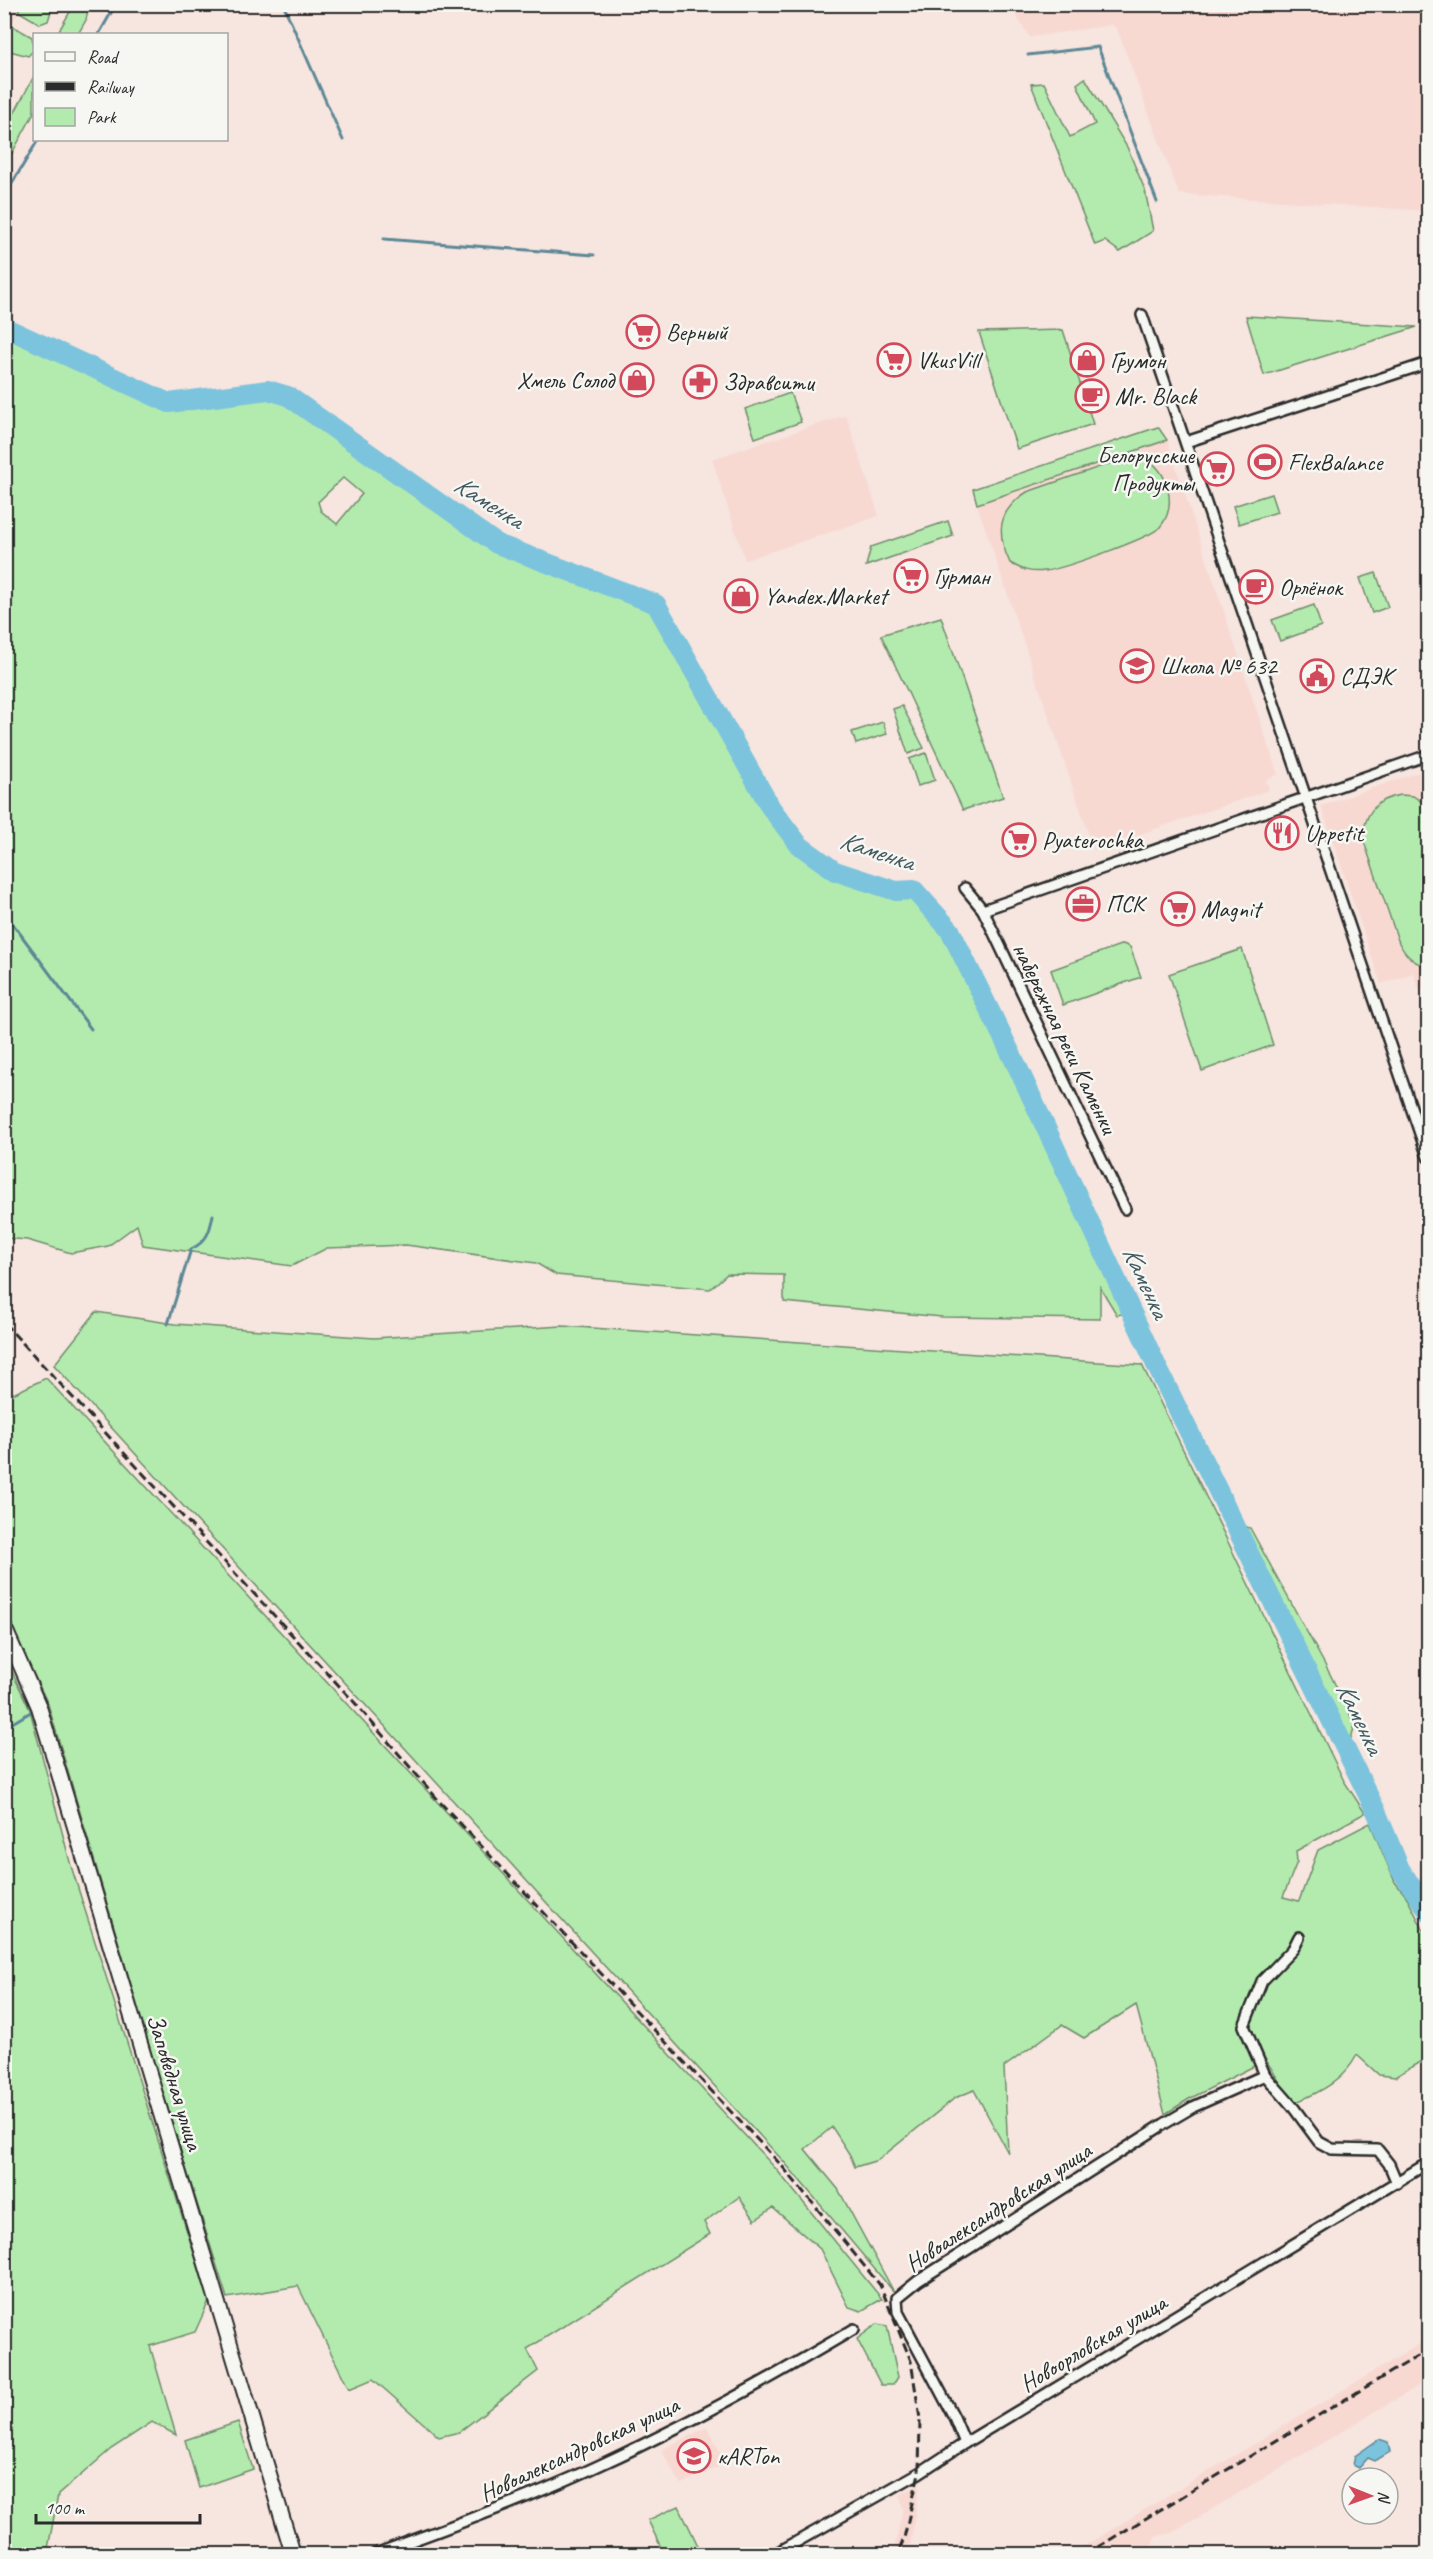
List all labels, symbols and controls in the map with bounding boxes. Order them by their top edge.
legend [33,33,228,141]
text: Road [87,46,120,68]
text: Railway [87,76,135,98]
text: Park [87,106,117,128]
supermarket icon: Верный [625,314,661,350]
place label: Верный [666,317,729,347]
supermarket icon: VkusVill [876,342,912,378]
shop icon: Грумон [1069,342,1105,378]
place label: VkusVill [917,345,983,375]
place label: Грумон [1110,345,1167,375]
shop icon: Хмель Солод [619,362,655,398]
pharmacy icon: Здравсити [682,364,718,400]
place label: Хмель Солод [517,365,616,395]
place label: Здравсити [723,367,816,397]
cafe icon: Mr. Black [1074,378,1110,414]
place label: Mr. Black [1115,381,1198,411]
place label: Белорусские Продукты [1097,440,1196,498]
sports icon: FlexBalance [1247,444,1283,480]
place label: FlexBalance [1288,447,1384,477]
supermarket icon: Белорусские Продукты [1199,451,1235,487]
water label: Каменка [448,468,533,538]
supermarket icon: Гурман [893,558,929,594]
place label: Гурман [934,561,992,591]
cafe icon: Орлёнок [1238,569,1274,605]
place label: Орлёнок [1279,572,1344,602]
shop icon: Yandex.Market [723,578,759,614]
place label: Yandex.Market [764,581,890,611]
school or university icon: Школа № 632 [1119,648,1155,684]
place label: Школа № 632 [1160,651,1279,681]
public building icon: СДЭК [1299,658,1335,694]
place label: СДЭК [1340,661,1398,691]
restaurant icon: Uppetit [1264,815,1300,851]
place label: Uppetit [1305,818,1365,848]
supermarket icon: Pyaterochka [1001,822,1037,858]
water label: Каменка [836,824,921,879]
place label: Pyaterochka [1042,825,1145,855]
office icon: ПСК [1065,886,1101,922]
place label: ПСК [1106,889,1148,919]
supermarket icon: Magnit [1160,891,1196,927]
place label: Magnit [1201,894,1264,924]
street label: набережная реки Каменки [1006,937,1125,1140]
water label: Каменка [1115,1241,1178,1326]
water label: Каменка [1329,1677,1393,1762]
street label: Заповедная улица [140,2010,210,2155]
street label: Новоалександровская улица [899,2135,1098,2278]
street label: Новоорловская улица [1014,2286,1174,2399]
street label: Новоалександровская улица [475,2389,685,2508]
school or university icon: кARTon [676,2438,712,2474]
place label: кARTon [717,2441,781,2471]
north arrow [1340,2466,1400,2526]
scale bar [36,2487,200,2525]
text: N [1374,2491,1394,2504]
text: 100 m [45,2497,86,2519]

